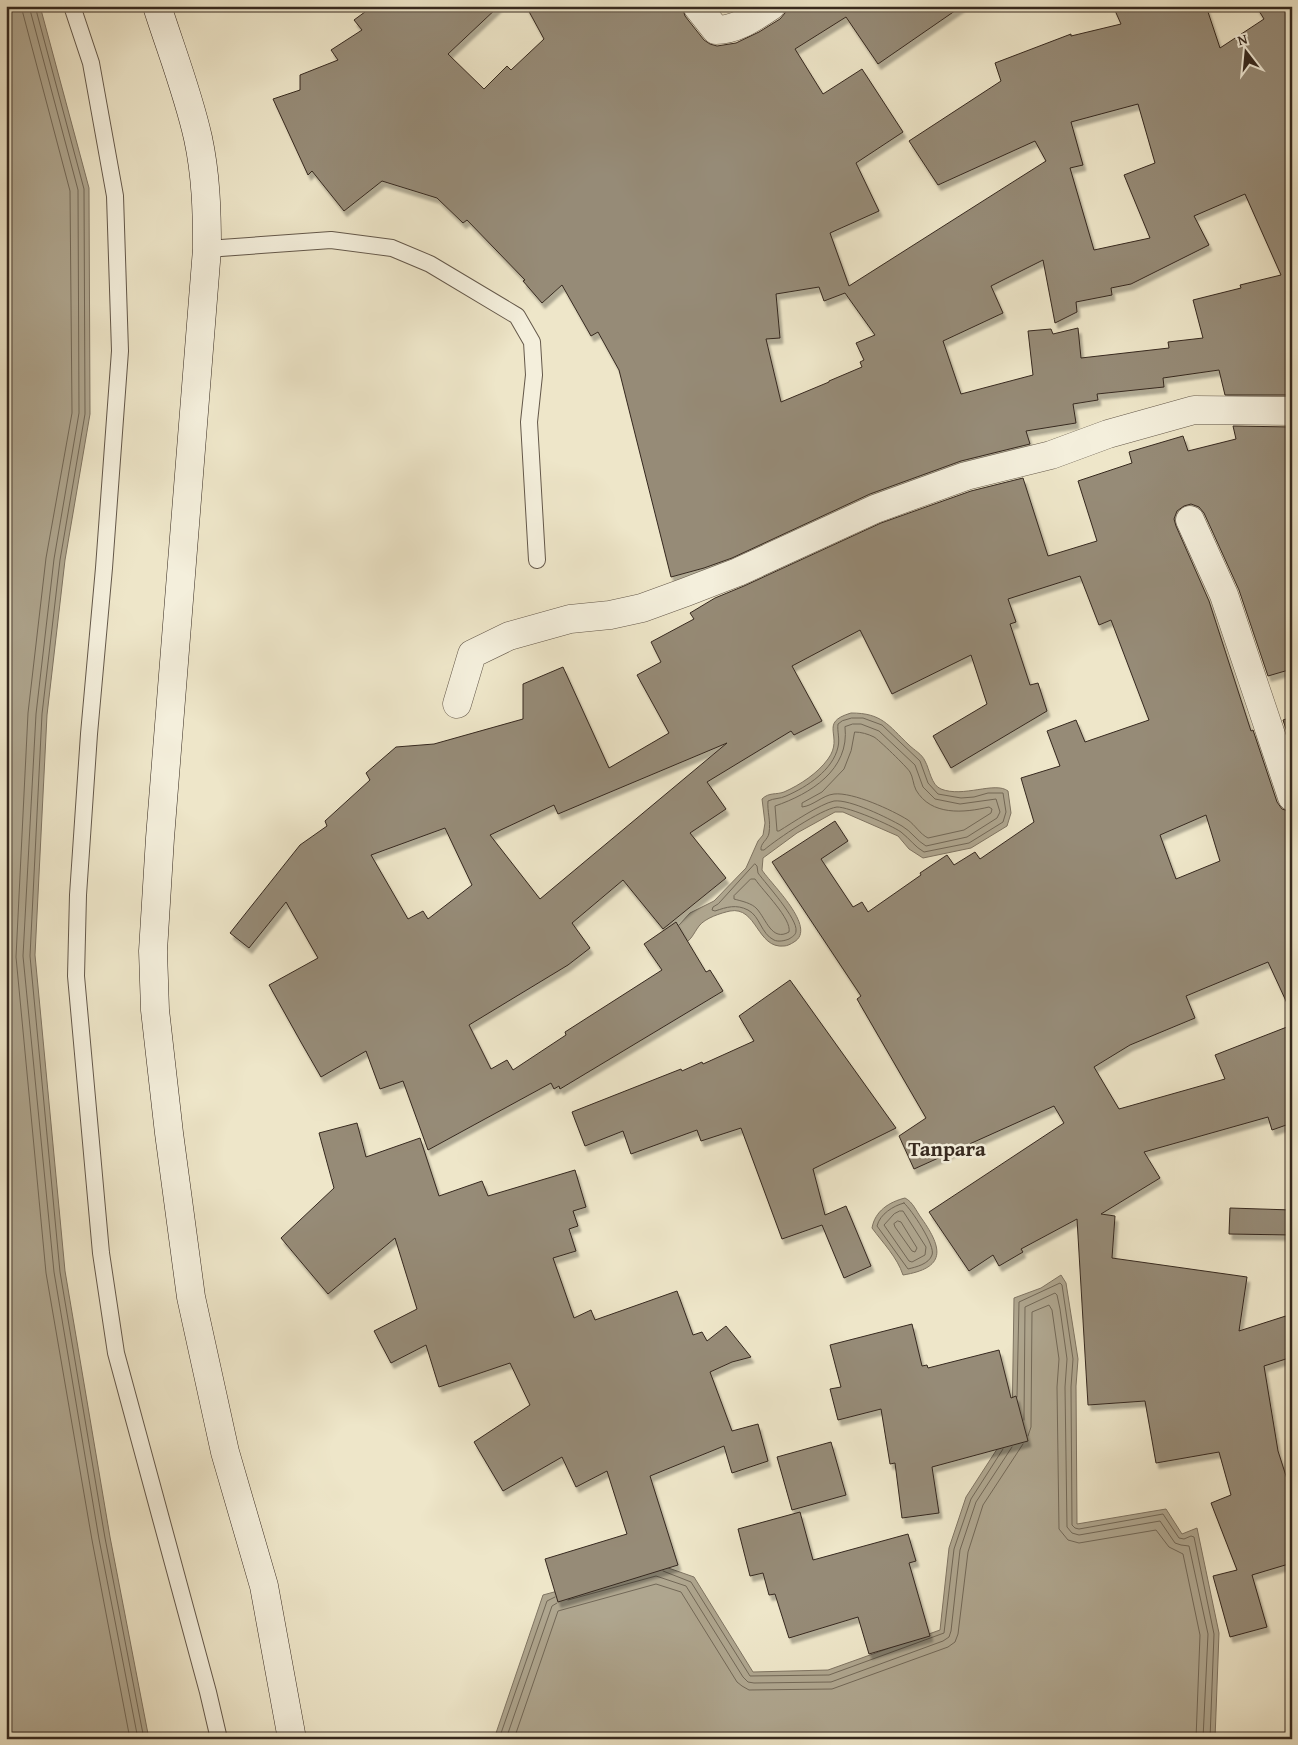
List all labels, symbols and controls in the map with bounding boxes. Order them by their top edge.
north arrow [1220,28,1270,78]
text: N [1235,28,1250,50]
district label: Tanpara [908,1133,986,1164]

